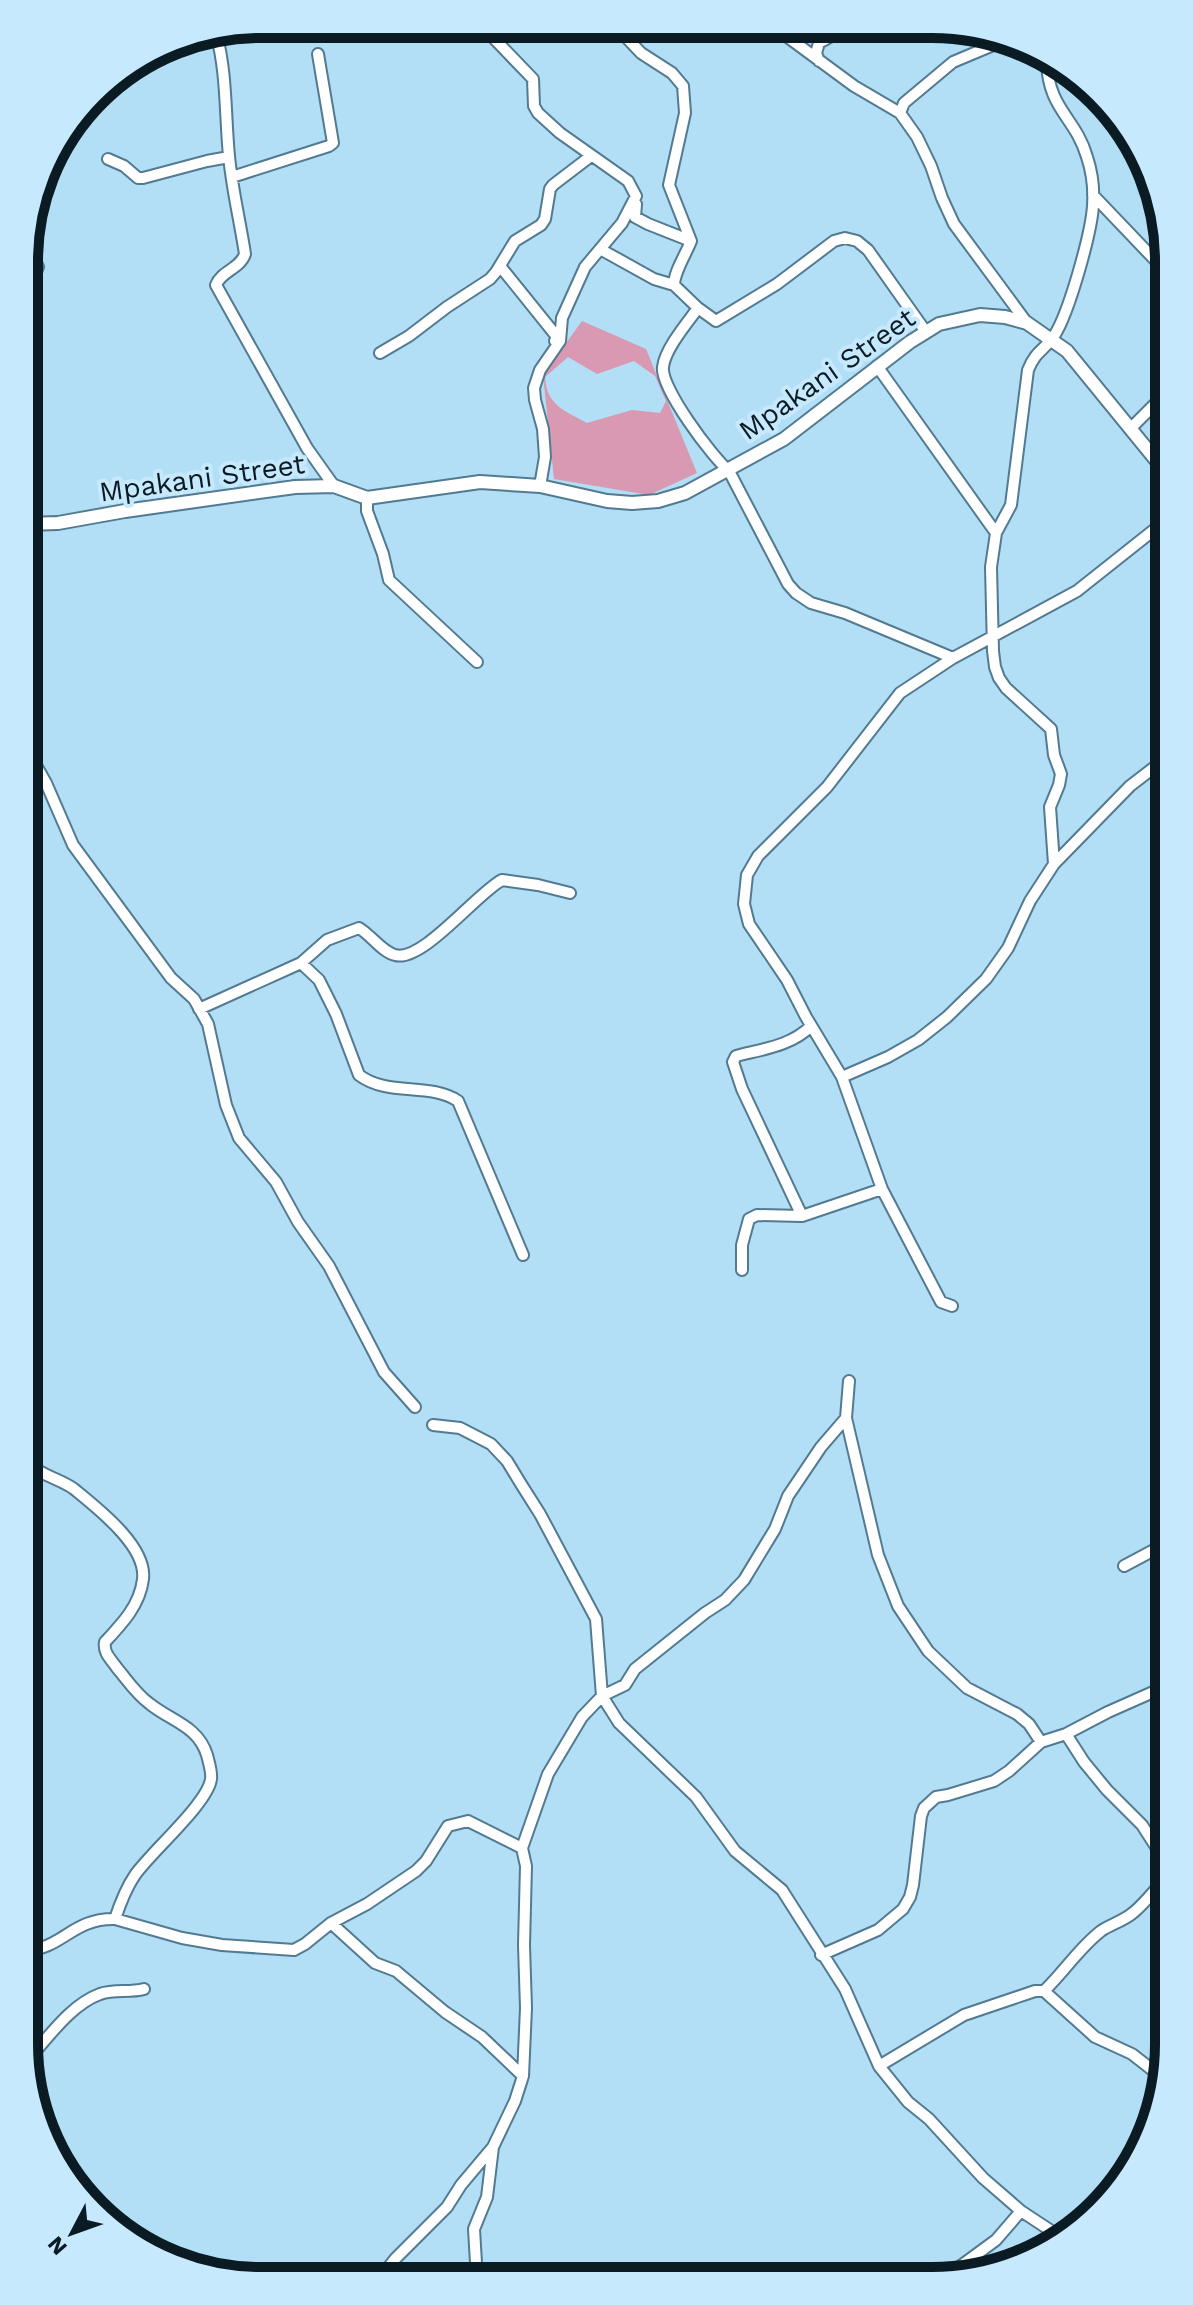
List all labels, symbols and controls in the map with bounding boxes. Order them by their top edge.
street label: Mpakani Street [733,301,922,447]
street label: Mpakani Street [97,447,307,509]
north arrow [32,2193,112,2273]
text: N [42,2231,72,2260]

